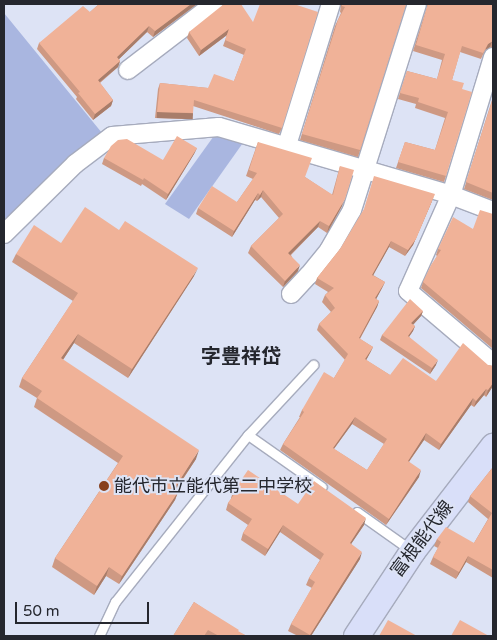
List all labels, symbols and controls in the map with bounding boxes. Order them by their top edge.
district label: 字豊祥岱 [201,345,281,369]
place label: 能代市立能代第二中学校 [114,475,312,497]
marker: 能代市立能代第二中学校 [98,480,110,492]
street label: 富根能代線 [386,497,458,581]
scale bar [18,592,151,624]
text: 50 m [23,602,60,620]

